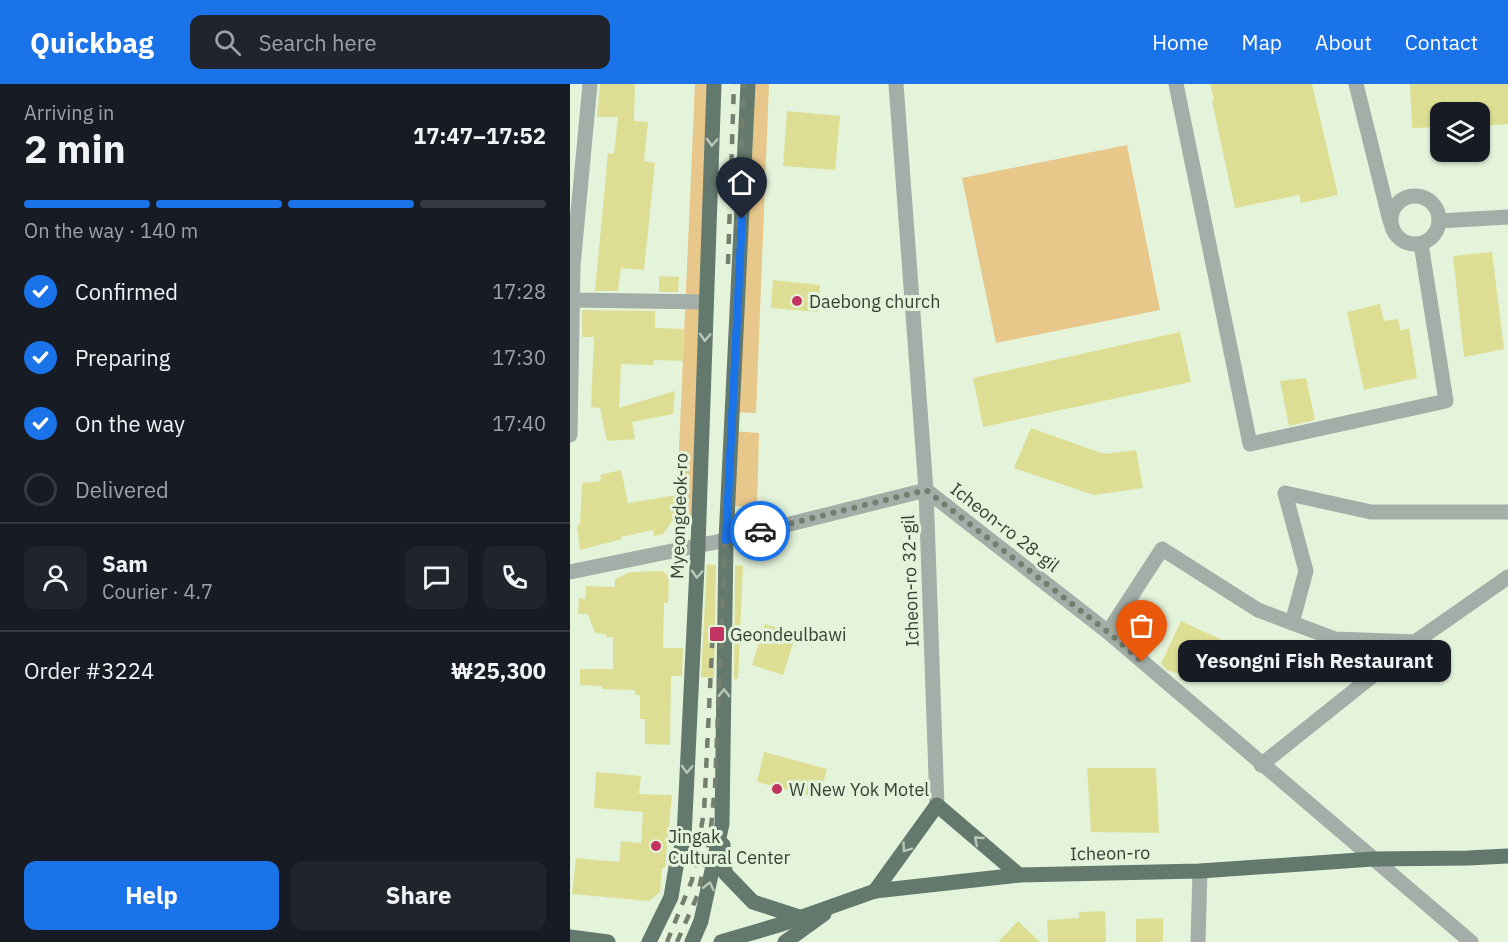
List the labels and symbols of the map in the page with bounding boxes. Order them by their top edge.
one-way arrow [706,138,718,147]
pin [716,157,767,219]
place label: Daebong church [809,290,940,313]
marker: Daebong church [790,294,804,308]
one-way arrow [698,333,711,342]
street label: Myeongdeok-ro [665,453,693,579]
street label: Icheon-ro 28-gil [946,477,1064,577]
courier [730,501,790,561]
street label: Icheon-ro 32-gil [896,514,924,648]
one-way arrow [690,570,703,579]
pin [1116,600,1167,662]
place label: Geondeulbawi [730,623,846,646]
marker: Geondeulbawi [708,625,726,643]
callout: Yesongni Fish Restaurant [1178,641,1451,683]
one-way arrow [717,688,730,697]
one-way arrow [681,764,693,773]
place label: W New Yok Motel [789,778,929,801]
marker: W New Yok Motel [770,782,784,796]
place label: Jingak Cultural Center [668,825,790,869]
one-way arrow [974,836,985,847]
marker: Jingak Cultural Center [649,839,663,853]
one-way arrow [902,841,913,852]
street label: Icheon-ro [1070,841,1150,865]
one-way arrow [702,882,715,892]

